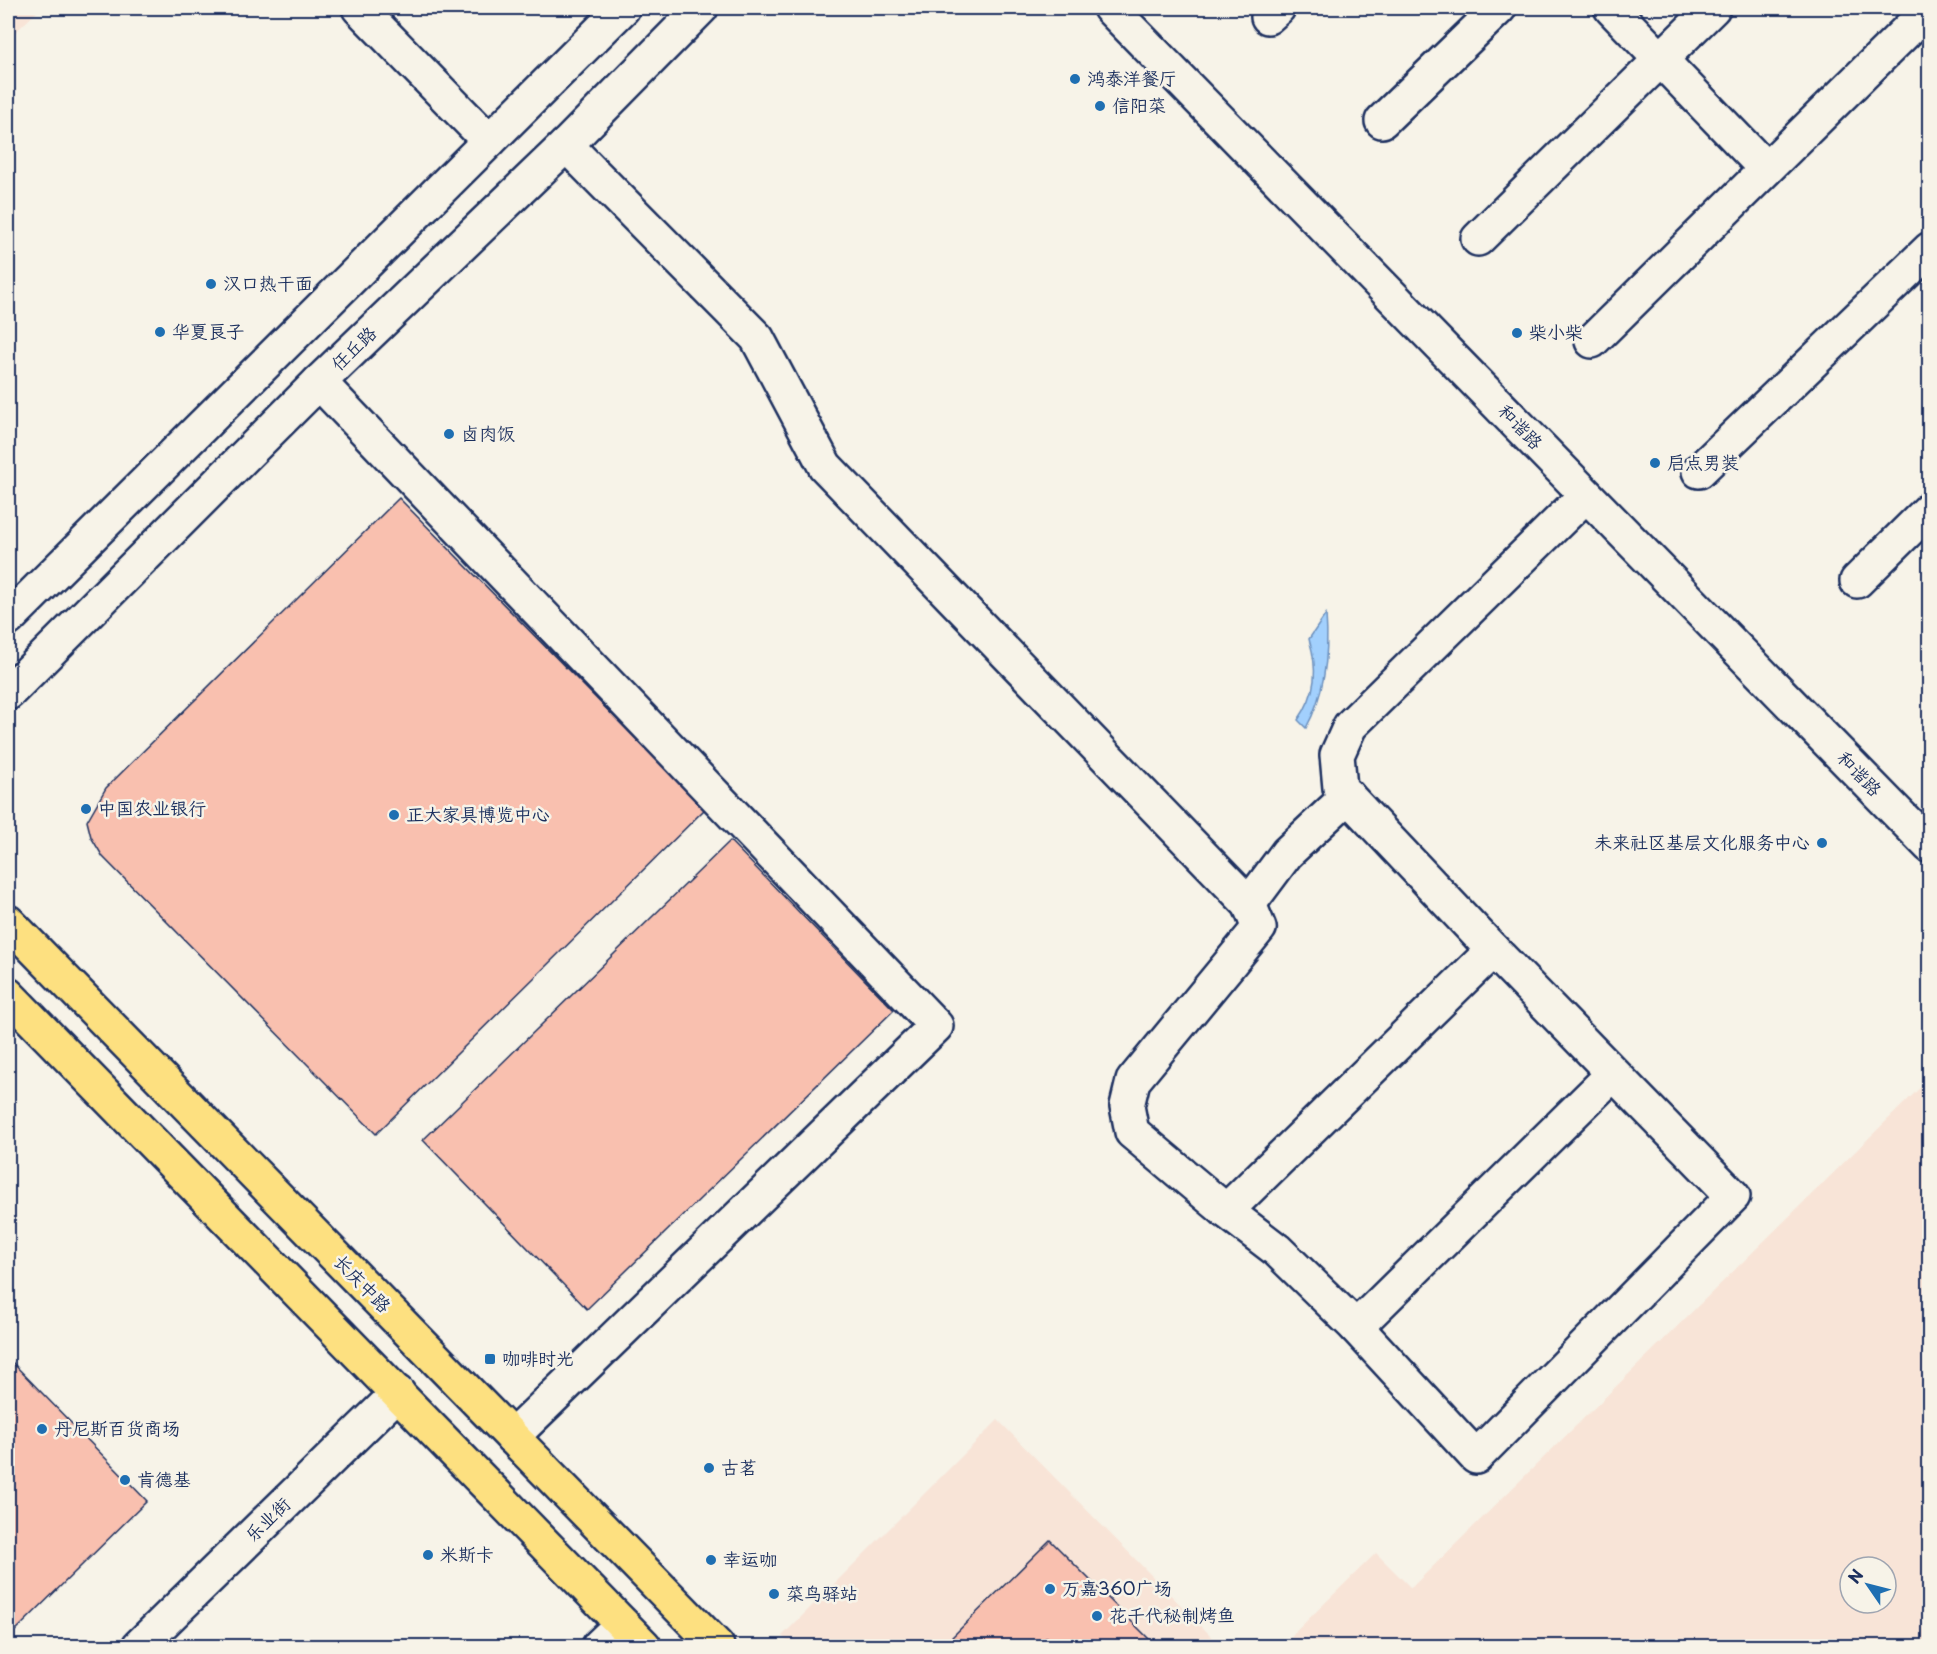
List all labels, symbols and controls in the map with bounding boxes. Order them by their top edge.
place label: 鸿泰洋餐厅 [1087,64,1177,91]
marker: 鸿泰洋餐厅 [1068,72,1082,86]
place label: 信阳菜 [1112,91,1166,118]
marker: 信阳菜 [1093,99,1107,113]
place label: 汉口热干面 [223,269,313,296]
marker: 汉口热干面 [204,277,218,291]
place label: 华夏良子 [172,317,244,344]
place label: 柴小柴 [1529,318,1583,345]
street label: 任丘路 [324,319,382,376]
marker: 华夏良子 [153,325,167,339]
marker: 柴小柴 [1510,326,1524,340]
street label: 和谐路 [1493,397,1550,455]
place label: 卤肉饭 [461,419,515,446]
marker: 卤肉饭 [442,427,456,441]
place label: 启点男装 [1667,448,1739,475]
marker: 启点男装 [1648,456,1662,470]
street label: 和谐路 [1832,744,1889,802]
place label: 中国农业银行 [98,794,206,821]
place label: 正大家具博览中心 [406,800,550,827]
marker: 中国农业银行 [79,802,93,816]
marker: 正大家具博览中心 [387,808,401,822]
place label: 未来社区基层文化服务中心 [1594,828,1810,855]
marker: 未来社区基层文化服务中心 [1815,836,1829,850]
street label: 长庆中路 [328,1248,398,1318]
place label: 咖啡时光 [502,1344,574,1371]
marker: 咖啡时光 [483,1352,497,1366]
place label: 丹尼斯百货商场 [54,1414,180,1441]
marker: 丹尼斯百货商场 [35,1422,49,1436]
place label: 古茗 [721,1453,757,1480]
marker: 古茗 [702,1461,716,1475]
place label: 肯德基 [137,1465,191,1492]
marker: 肯德基 [118,1473,132,1487]
street label: 乐业街 [238,1490,296,1547]
place label: 米斯卡 [440,1540,494,1567]
place label: 幸运咖 [723,1545,777,1572]
marker: 米斯卡 [421,1548,435,1562]
marker: 幸运咖 [704,1553,718,1567]
north arrow [1838,1555,1898,1615]
text: N [1841,1564,1868,1588]
place label: 万嘉360广场 [1062,1574,1172,1601]
place label: 菜鸟驿站 [786,1579,858,1606]
marker: 万嘉360广场 [1043,1582,1057,1596]
marker: 菜鸟驿站 [767,1587,781,1601]
place label: 花千代秘制烤鱼 [1109,1601,1235,1628]
marker: 花千代秘制烤鱼 [1090,1609,1104,1623]

